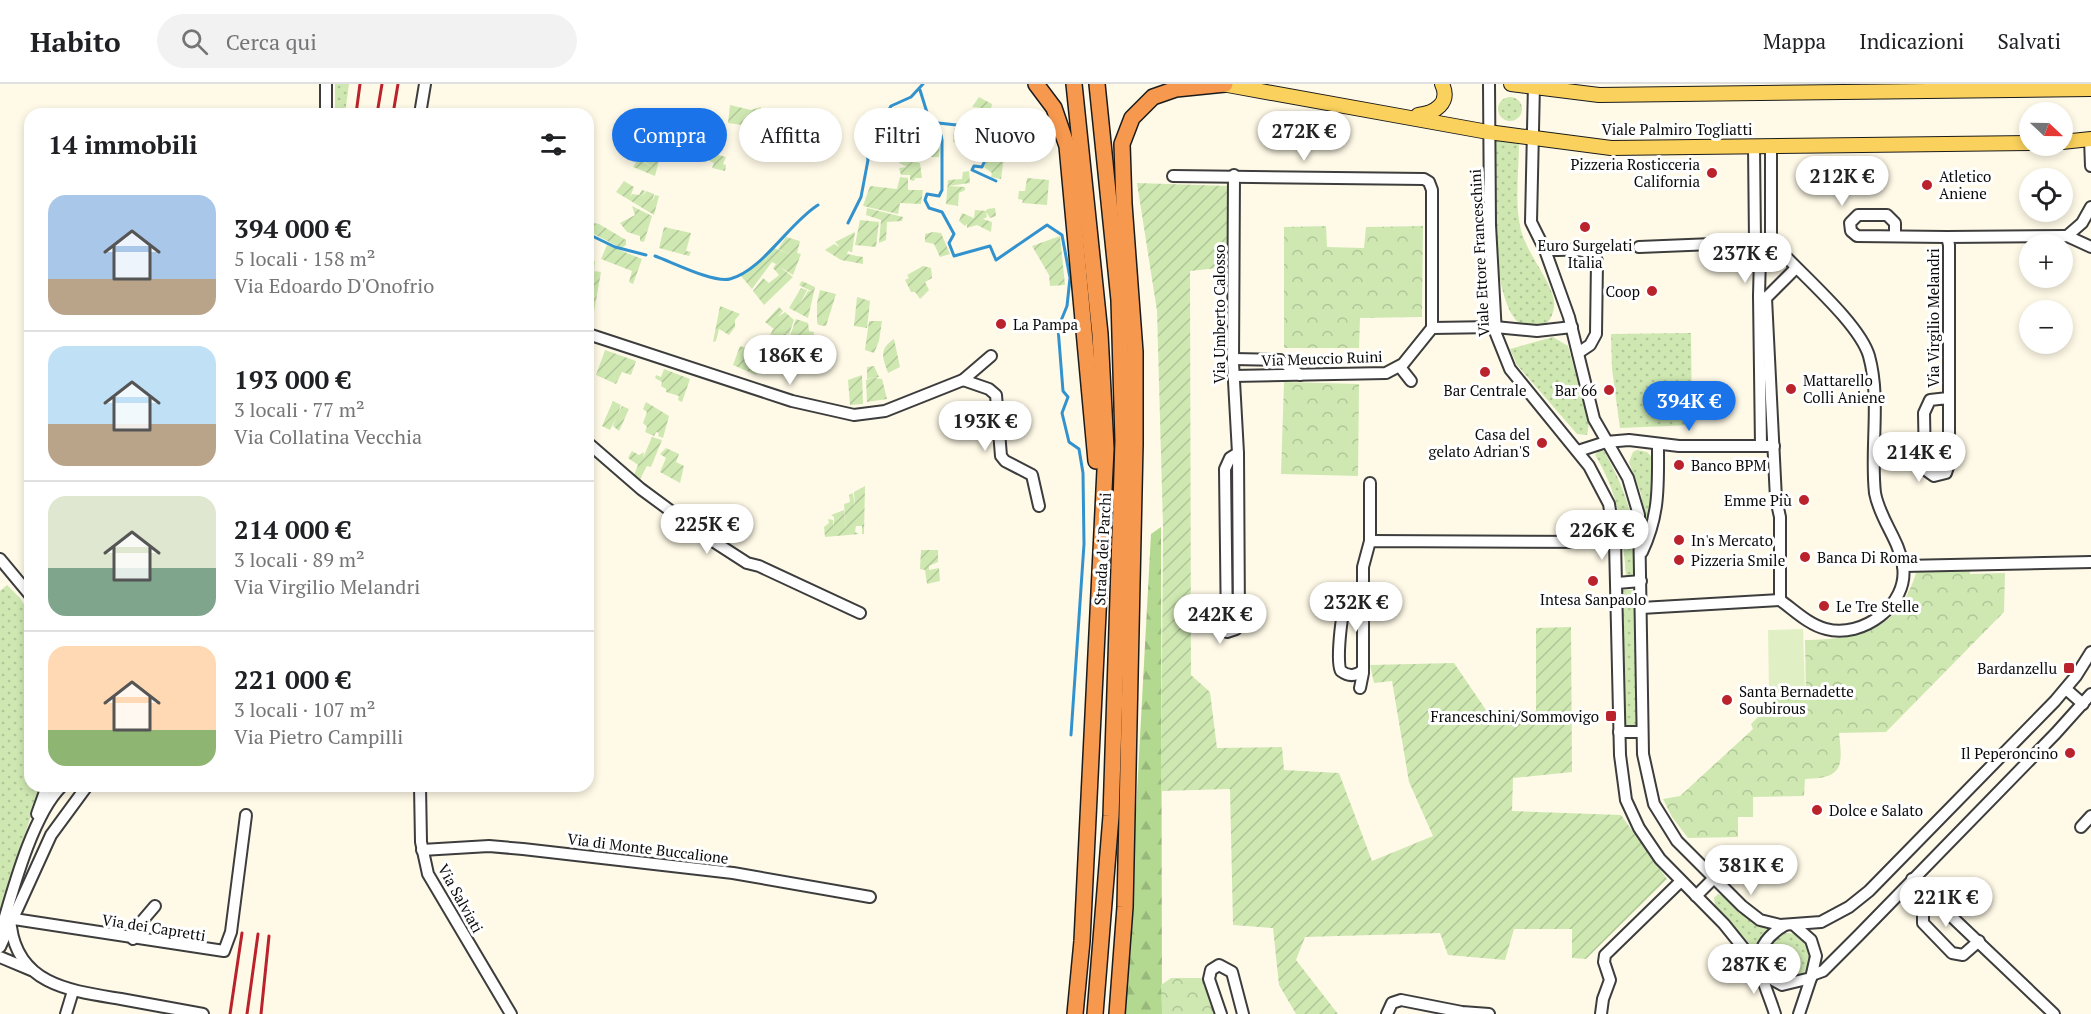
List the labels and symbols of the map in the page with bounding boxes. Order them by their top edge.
north arrow [2019,102,2073,156]
pin: 272K € [1255,111,1353,162]
street label: Viale Palmiro Togliatti [1602,119,1753,139]
place label: Pizzeria Rosticceria California [1570,154,1700,191]
pin: 212K € [1793,156,1891,207]
marker: Pizzeria Rosticceria California [1705,166,1719,180]
place label: Atletico Aniene [1939,166,1991,203]
street label: Viale Ettore Franceschini [1465,169,1493,337]
marker: Atletico Aniene [1920,178,1934,192]
marker: Euro Surgelati Italia [1578,220,1592,234]
pin: 237K € [1696,233,1794,284]
place label: Euro Surgelati Italia [1537,235,1633,272]
street label: Via Umberto Calosso [1209,244,1229,384]
street label: Via Virgilio Melandri [1923,248,1943,388]
place label: Coop [1606,281,1640,301]
marker: Coop [1645,284,1659,298]
place label: La Pampa [1013,314,1078,334]
marker: La Pampa [994,317,1008,331]
pin: 186K € [741,335,839,386]
street label: Via Meuccio Ruini [1261,346,1383,370]
marker: Bar Centrale [1478,365,1492,379]
place label: Mattarello Colli Aniene [1803,370,1885,407]
place label: Bar Centrale [1444,380,1526,400]
place label: Bar 66 [1555,380,1597,400]
pin: 394K € [1640,381,1738,432]
marker: Mattarello Colli Aniene [1784,382,1798,396]
marker: Bar 66 [1602,383,1616,397]
pin: 193K € [936,401,1034,452]
place label: Casa del gelato Adrian'S [1429,424,1530,461]
pin: 214K € [1870,432,1968,483]
marker: Casa del gelato Adrian'S [1535,436,1549,450]
place label: Banco BPM [1691,455,1767,475]
marker: Banco BPM [1672,458,1686,472]
place label: Emme Più [1724,490,1792,510]
street label: Strada dei Parchi [1089,492,1115,606]
marker: Emme Più [1797,493,1811,507]
pin: 225K € [658,504,756,555]
pin: 226K € [1553,510,1651,561]
place label: In's Mercato [1691,530,1773,550]
marker: In's Mercato [1672,533,1686,547]
place label: Banca Di Roma [1817,547,1918,567]
place label: Pizzeria Smile [1691,550,1785,570]
marker: Banca Di Roma [1798,550,1812,564]
marker: Pizzeria Smile [1672,553,1686,567]
marker: Intesa Sanpaolo [1586,574,1600,588]
pin: 232K € [1307,582,1405,633]
place label: Intesa Sanpaolo [1540,589,1646,609]
pin: 242K € [1171,594,1269,645]
place label: Le Tre Stelle [1836,596,1919,616]
marker: Le Tre Stelle [1817,599,1831,613]
place label: Bardanzellu [1977,658,2057,678]
marker: Bardanzellu [2062,661,2076,675]
place label: Santa Bernadette Soubirous [1739,681,1854,718]
marker: Santa Bernadette Soubirous [1720,693,1734,707]
place label: Franceschini/Sommovigo [1430,706,1599,726]
marker: Franceschini/Sommovigo [1604,709,1618,723]
place label: Il Peperoncino [1961,743,2058,763]
marker: Il Peperoncino [2063,746,2077,760]
place label: Dolce e Salato [1829,800,1923,820]
marker: Dolce e Salato [1810,803,1824,817]
street label: Via di Monte Buccalione [566,828,730,868]
pin: 381K € [1702,845,1800,896]
street label: Via Salviati [434,860,488,936]
pin: 221K € [1897,877,1995,928]
street label: Via dei Capretti [101,909,207,945]
pin: 287K € [1705,944,1803,995]

